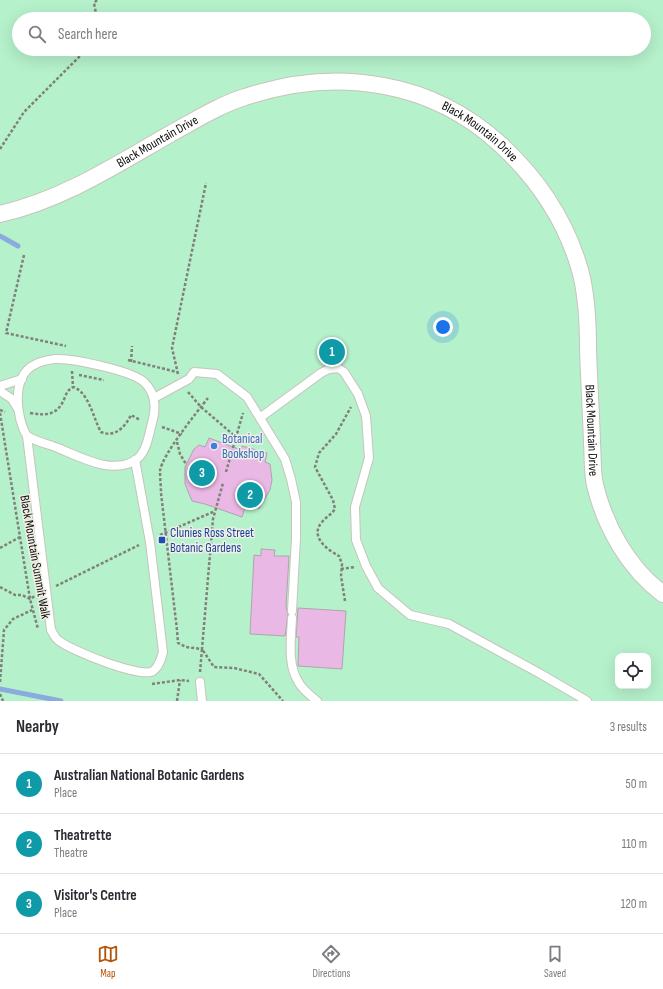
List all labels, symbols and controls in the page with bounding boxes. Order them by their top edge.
search box [12,12,651,56]
icon: search [26,23,48,45]
text: Search here [58,25,118,44]
street label: Black Mountain Drive [439,98,521,165]
street label: Black Mountain Drive [114,112,201,171]
your location [433,317,453,337]
pin: 1 [319,337,345,367]
street label: Black Mountain Drive [581,384,602,477]
place label: Botanical Bookshop [222,431,264,462]
marker: Botanical Bookshop [209,441,219,451]
pin: 3 [189,458,215,488]
pin: 2 [237,480,263,510]
street label: Black Mountain Summit Walk [16,494,54,620]
place label: Clunies Ross Street Botanic Gardens [170,525,254,556]
marker: Clunies Ross Street Botanic Gardens [157,535,167,545]
map controls [615,653,651,689]
button: locate [615,653,651,689]
text: Nearby [16,717,59,737]
text: 3 results [610,719,647,735]
text: Australian National Botanic Gardens [54,766,244,785]
text: 1 [26,776,32,792]
text: 50 m [626,776,647,792]
text: Place [54,785,77,801]
text: Theatrette [54,826,112,845]
text: 2 [26,836,32,852]
text: 110 m [622,836,647,852]
text: Theatre [54,845,88,861]
text: Visitor's Centre [54,886,137,905]
text: 3 [26,896,32,912]
text: 120 m [621,896,647,912]
text: Place [54,905,77,921]
tab: Map [97,943,119,980]
tab: Directions [313,943,350,980]
tab: Saved [544,943,566,980]

